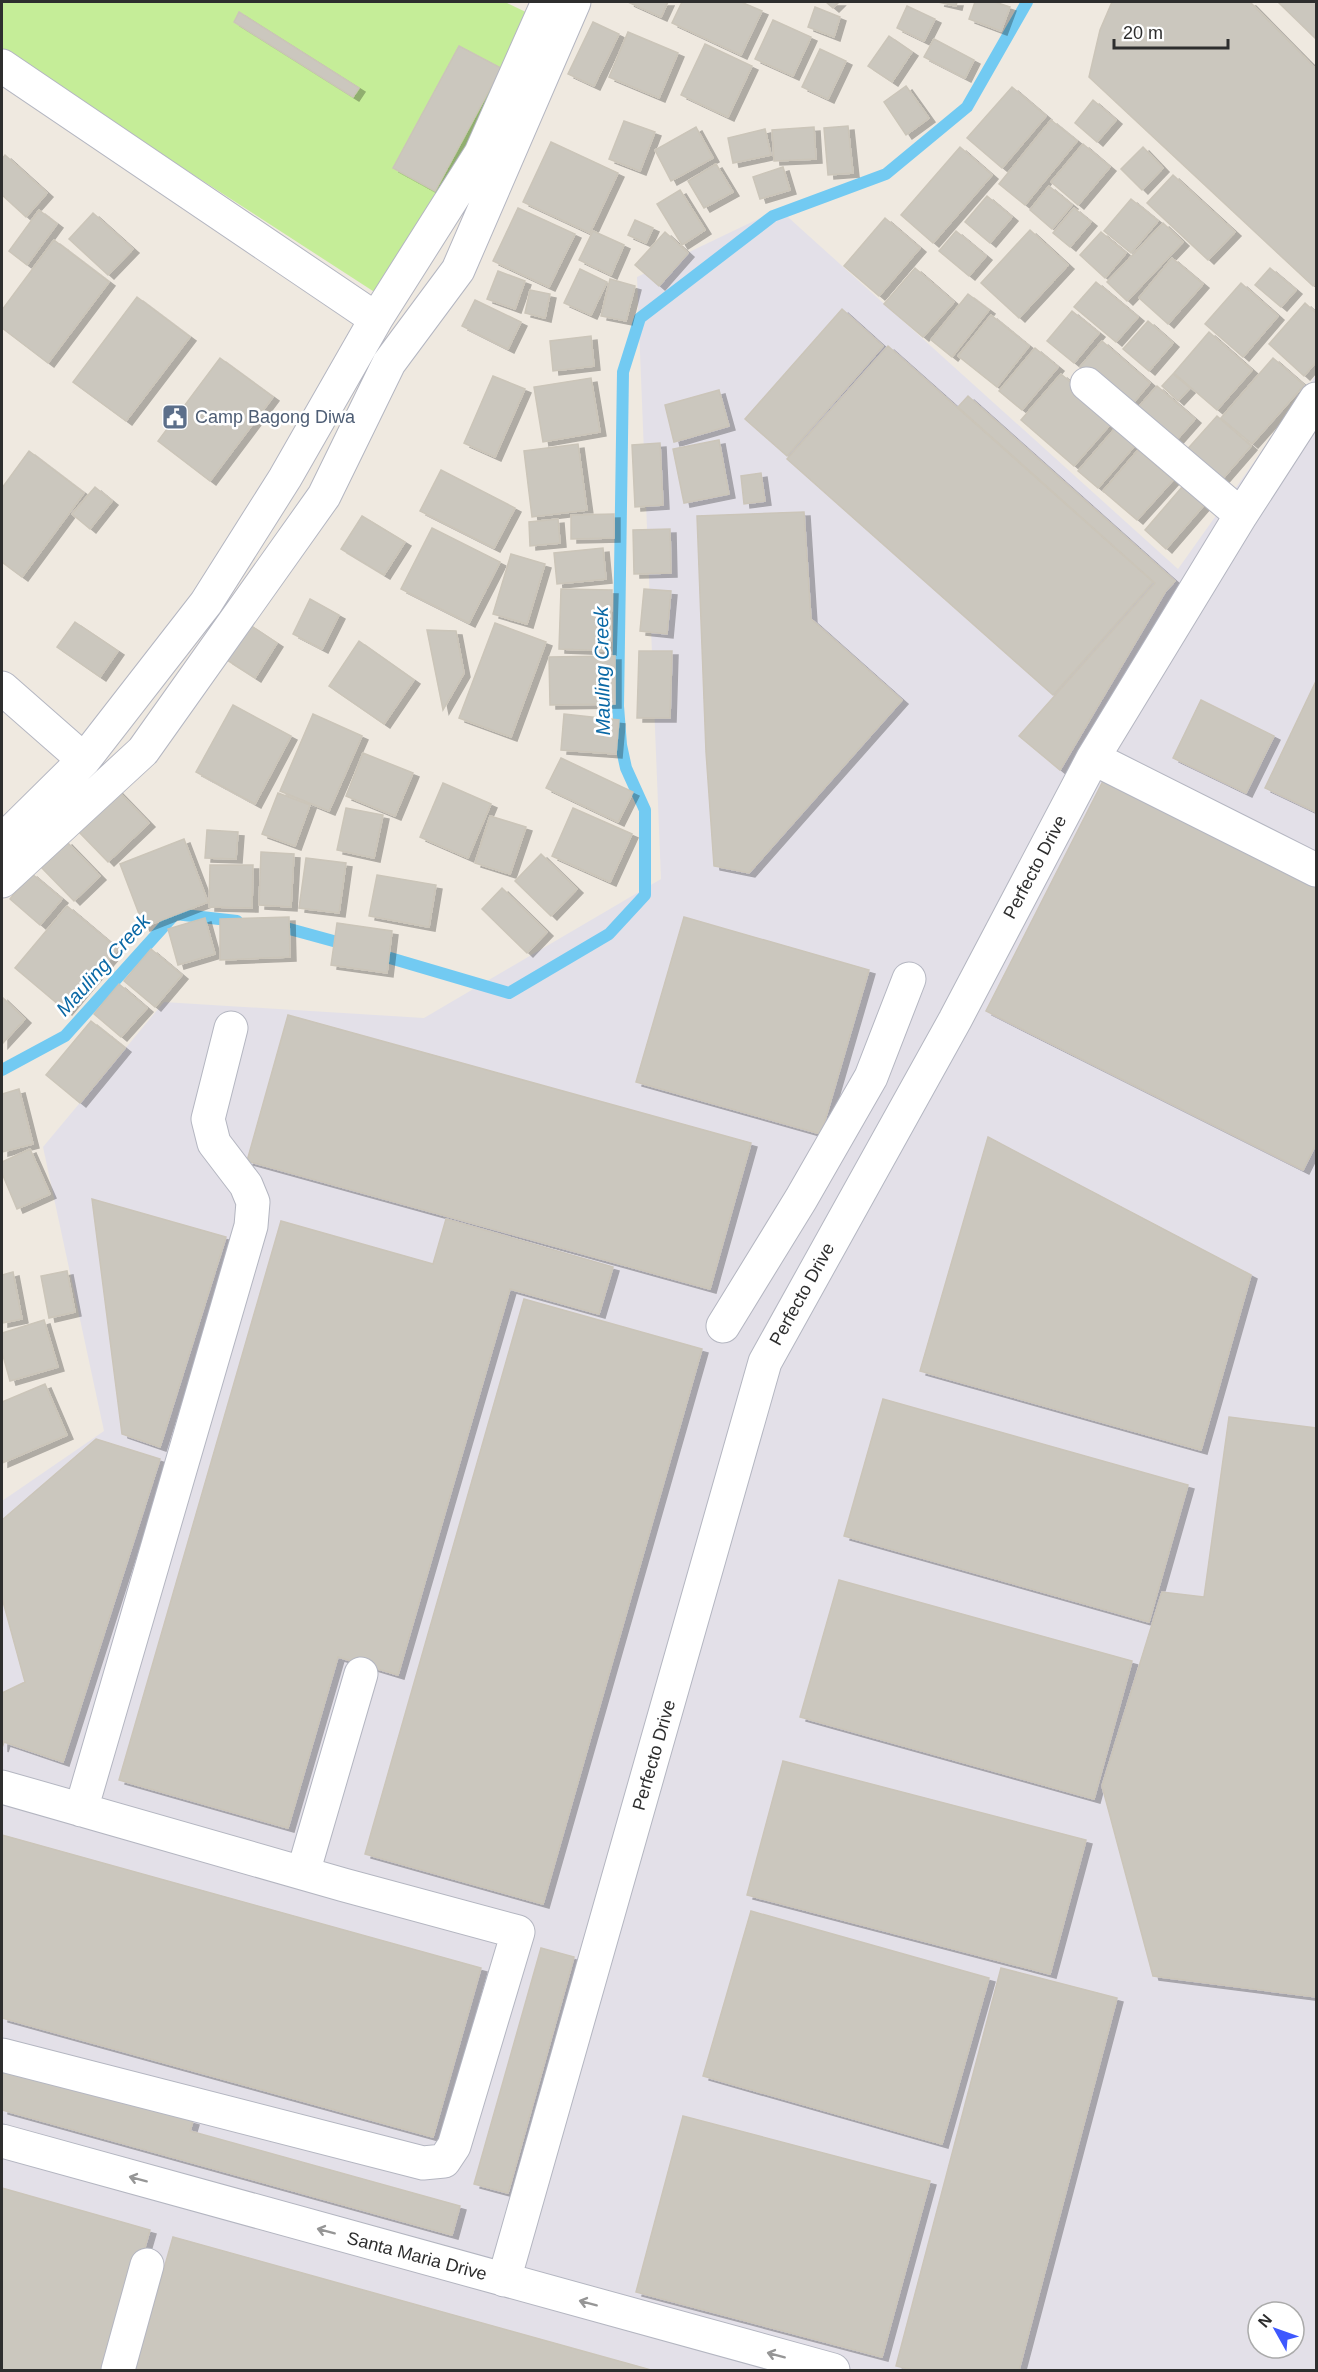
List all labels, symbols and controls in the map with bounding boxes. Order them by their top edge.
scale bar [1114,12,1228,50]
text: 20 m [1123,23,1163,43]
public building icon: Camp Bagong Diwa [160,402,190,432]
place label: Camp Bagong Diwa [195,407,356,427]
water label: Mauling Creek [590,605,614,736]
street label: Perfecto Drive [999,812,1071,922]
water label: Mauling Creek [52,909,155,1020]
street label: Perfecto Drive [766,1239,838,1349]
street label: Perfecto Drive [629,1697,679,1813]
one-way arrow [129,2173,148,2184]
one-way arrow [317,2225,336,2236]
street label: Santa Maria Drive [345,2228,489,2284]
one-way arrow [579,2297,598,2309]
north arrow [1246,2300,1306,2360]
text: N [1255,2311,1275,2331]
one-way arrow [767,2349,786,2360]

